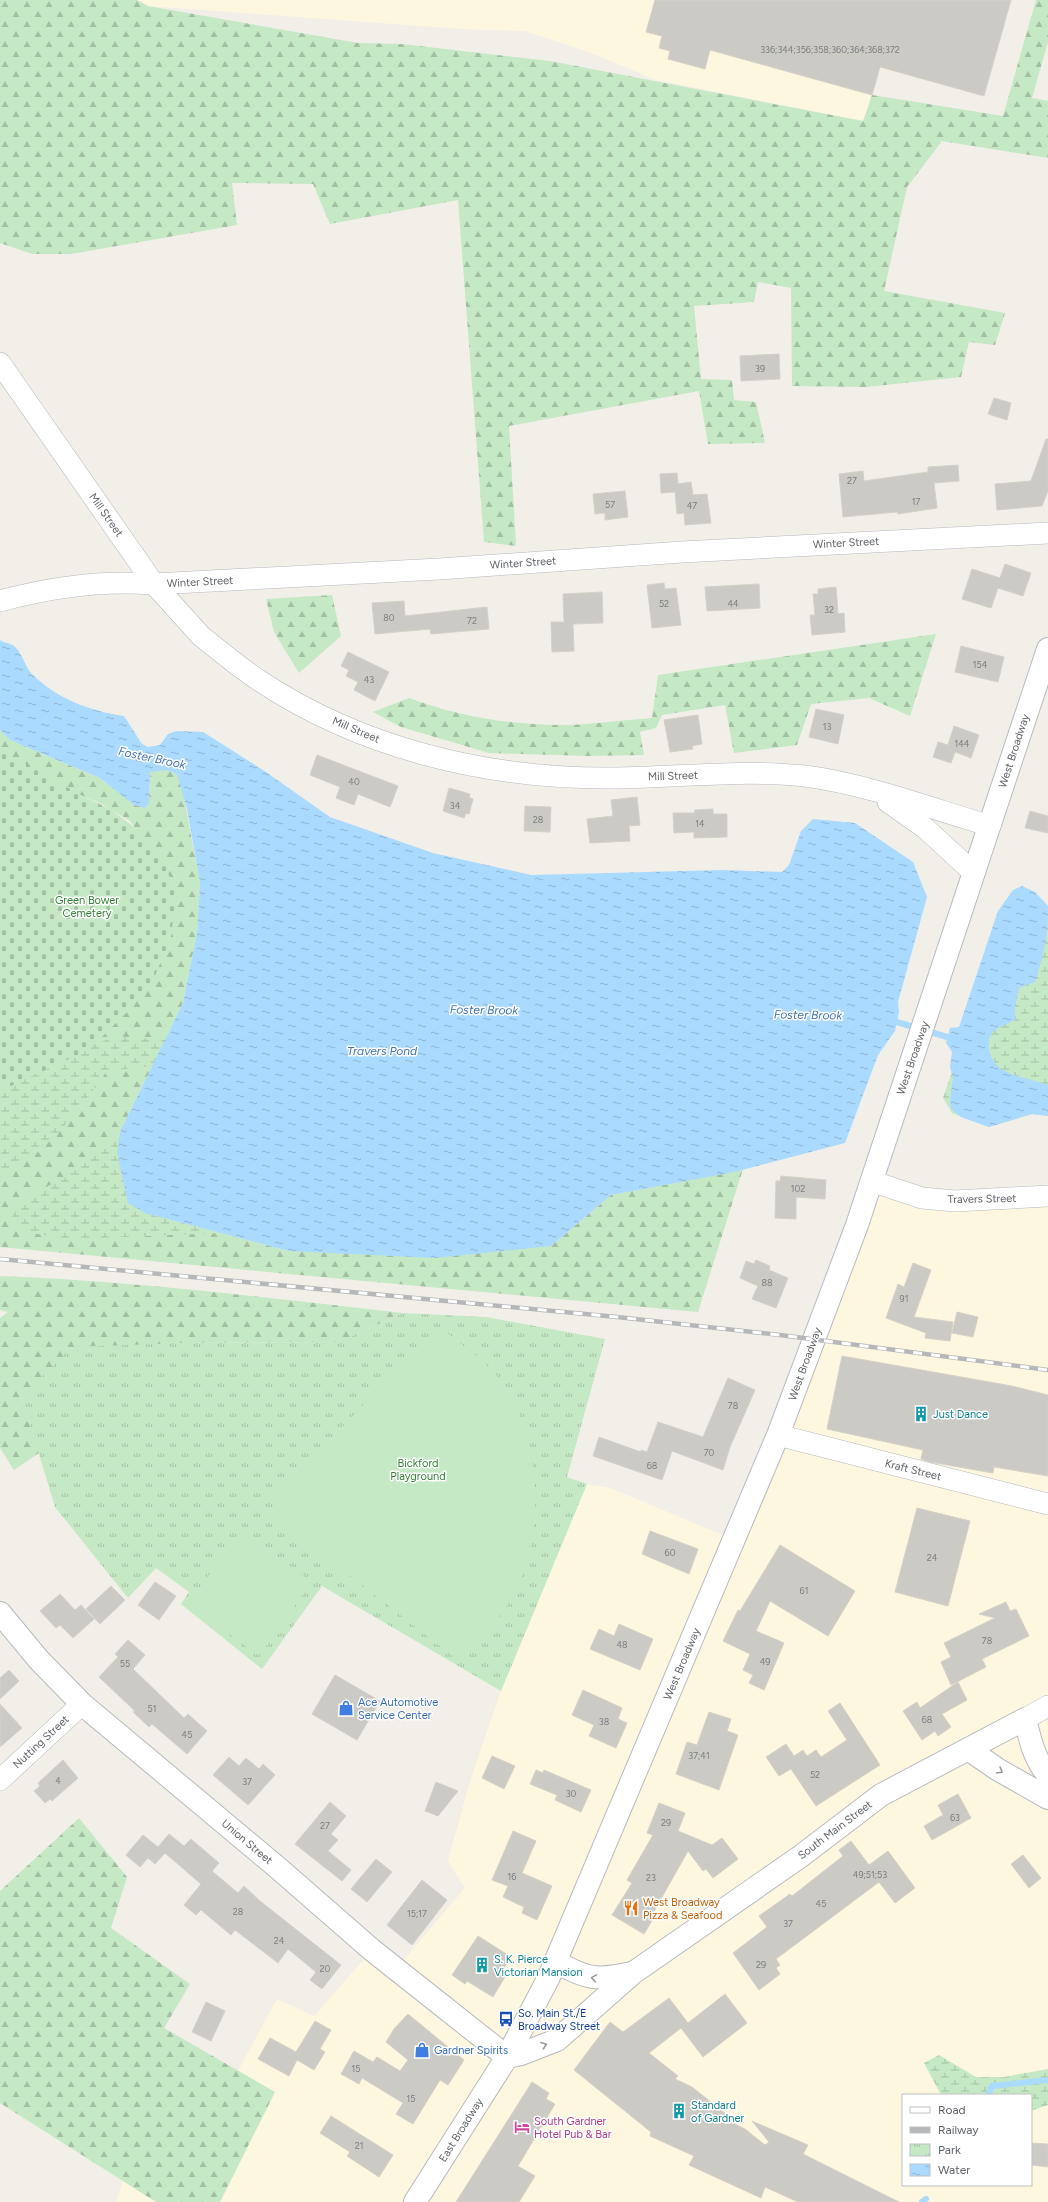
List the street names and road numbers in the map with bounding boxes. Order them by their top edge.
street label: Mill Street [86,491,126,539]
street label: Winter Street [812,535,880,551]
street label: Winter Street [489,554,557,572]
street label: Winter Street [166,574,234,590]
street label: West Broadway [996,712,1032,790]
street label: Mill Street [330,714,382,746]
street label: Mill Street [648,769,698,783]
street label: West Broadway [894,1019,932,1096]
street label: Travers Street [948,1192,1016,1206]
street label: West Broadway [786,1325,824,1402]
street label: Kraft Street [883,1457,943,1483]
street label: West Broadway [661,1626,703,1702]
street label: Nutting Street [10,1713,72,1771]
street label: South Main Street [795,1798,875,1862]
street label: Union Street [219,1817,275,1867]
street label: East Broadway [436,2096,486,2164]

